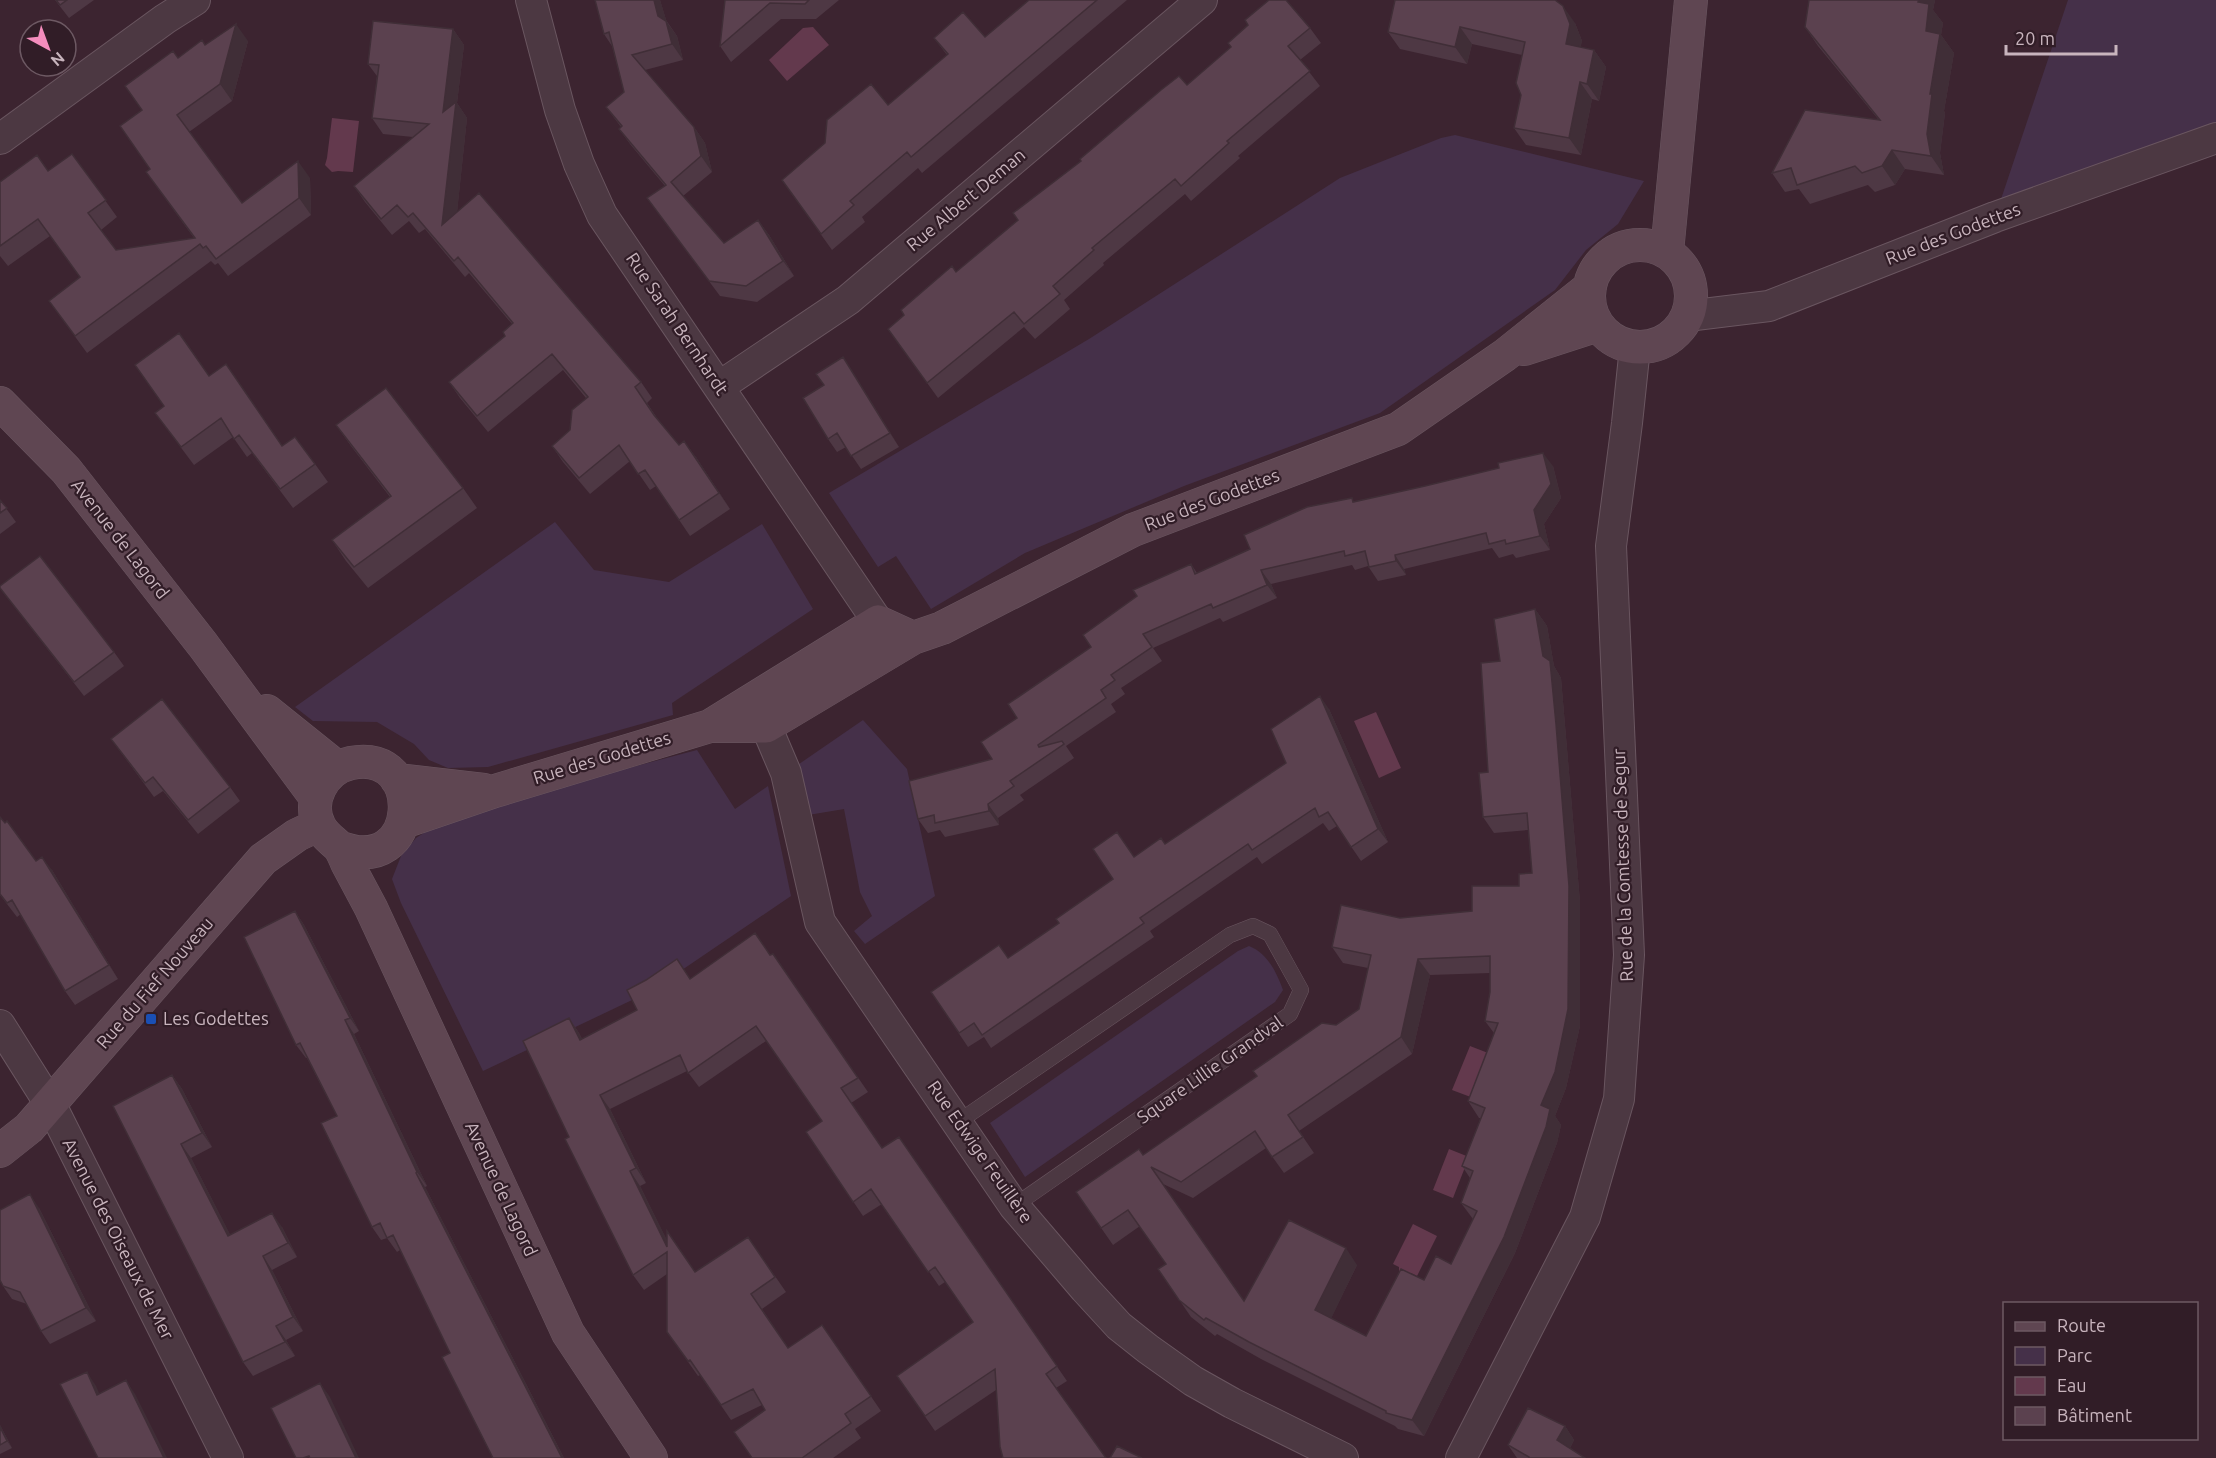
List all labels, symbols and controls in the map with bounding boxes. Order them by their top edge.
north arrow [18,18,78,78]
scale bar [2006,18,2116,56]
text: 20 m [2015,28,2055,48]
text: N [47,49,68,70]
street label: Rue Albert Deman [902,144,1029,255]
street label: Rue des Godettes [1882,198,2023,268]
street label: Rue Sarah Bernhardt [623,249,733,398]
street label: Rue des Godettes [1141,464,1282,534]
street label: Avenue de Lagord [68,475,174,602]
street label: Rue des Godettes [531,727,673,787]
street label: Rue de la Comtesse de Segur [1608,748,1636,982]
street label: Rue du Fief Nouveau [92,913,217,1052]
place label: Les Godettes [163,1008,269,1028]
street label: Square Lillie Grandval [1133,1011,1286,1127]
marker: Les Godettes [144,1012,158,1026]
street label: Rue Edwige Feuillère [924,1077,1037,1226]
street label: Avenue de Lagord [462,1118,542,1259]
street label: Avenue des Oiseaux de Mer [59,1135,178,1343]
legend [2003,1302,2198,1440]
text: Route [2057,1315,2106,1335]
text: Parc [2057,1345,2092,1365]
text: Eau [2057,1375,2087,1395]
text: Bâtiment [2057,1405,2132,1425]

